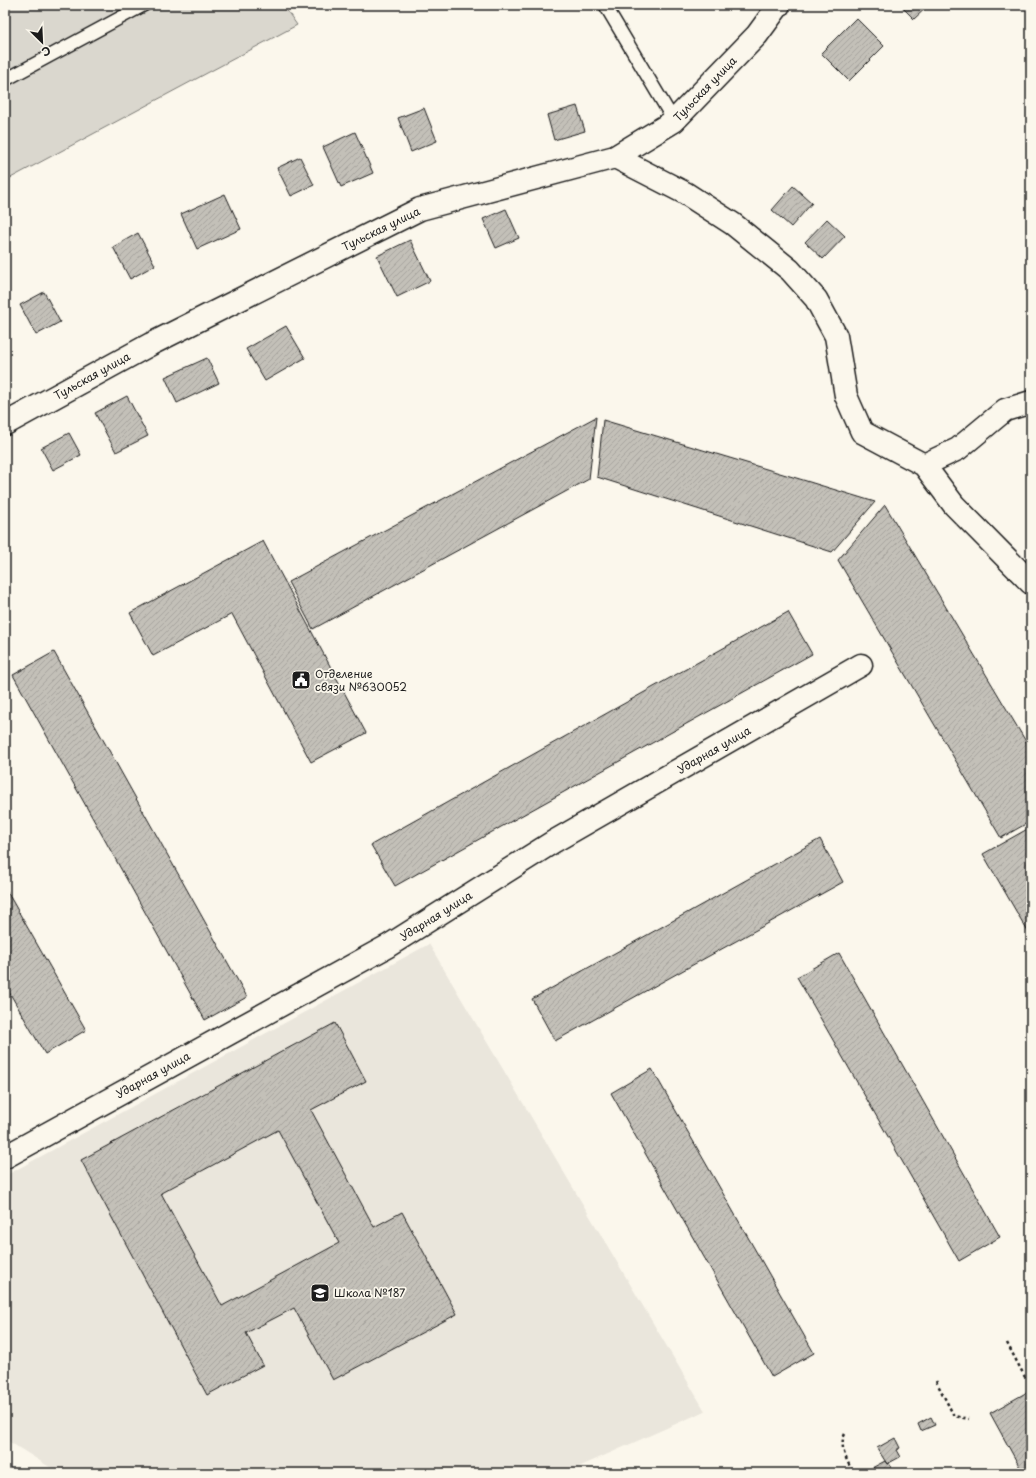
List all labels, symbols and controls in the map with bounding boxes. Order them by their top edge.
north arrow [22,22,62,62]
text: С [39,42,54,61]
street label: Тульская улица [669,52,740,125]
street label: Тульская улица [339,202,423,255]
street label: Тульская улица [51,348,133,404]
place label: Отделение связи №630052 [315,665,407,695]
public building icon: Отделение связи №630052 [290,669,312,691]
street label: Ударная улица [674,722,754,778]
street label: Ударная улица [396,886,475,945]
street label: Ударная улица [113,1047,193,1102]
school or university icon: Школа №187 [309,1282,331,1304]
place label: Школа №187 [334,1284,405,1301]

